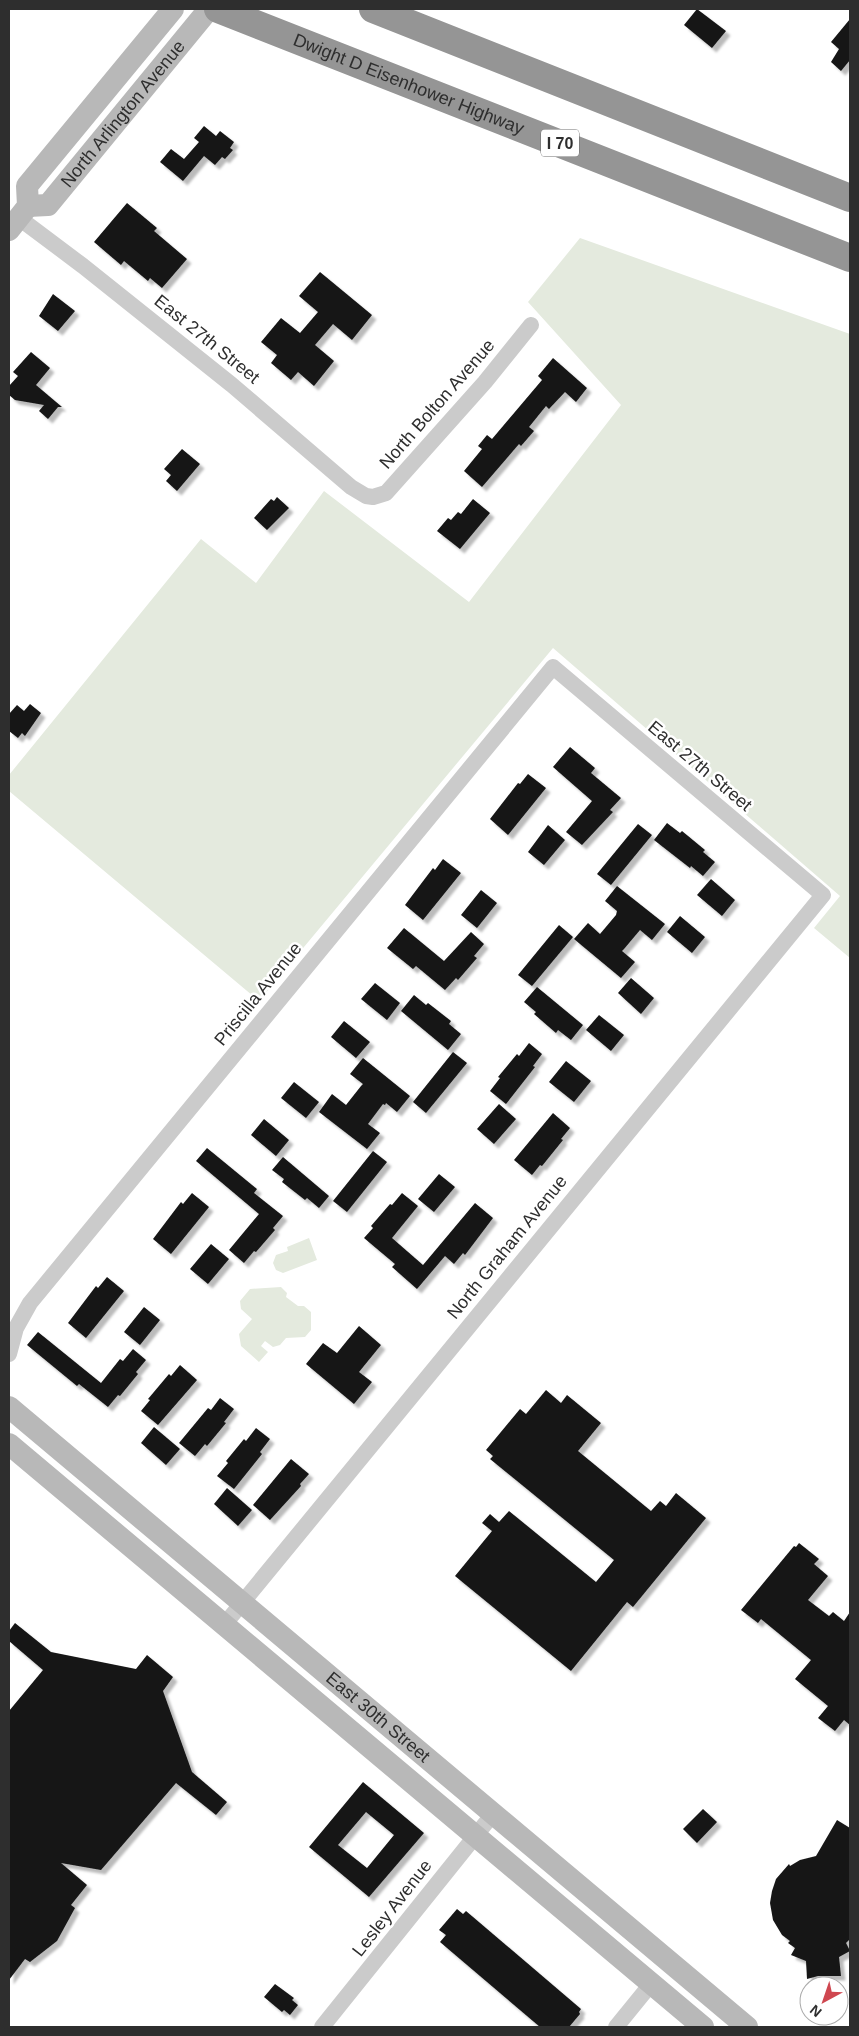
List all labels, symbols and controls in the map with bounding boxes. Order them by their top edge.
street label: Dwight D Eisenhower Highway [291,30,527,139]
street label: North Arlington Avenue [57,36,189,191]
road number: I 70 [541,130,579,156]
street label: East 27th Street [151,291,263,387]
street label: North Bolton Avenue [375,335,499,473]
street label: East 27th Street [644,717,756,815]
street label: Priscilla Avenue [210,938,306,1050]
street label: North Graham Avenue [443,1171,571,1323]
street label: East 30th Street [322,1668,434,1766]
street label: Lesley Avenue [348,1856,436,1960]
north arrow [799,1976,849,2026]
text: N [807,2002,825,2020]

